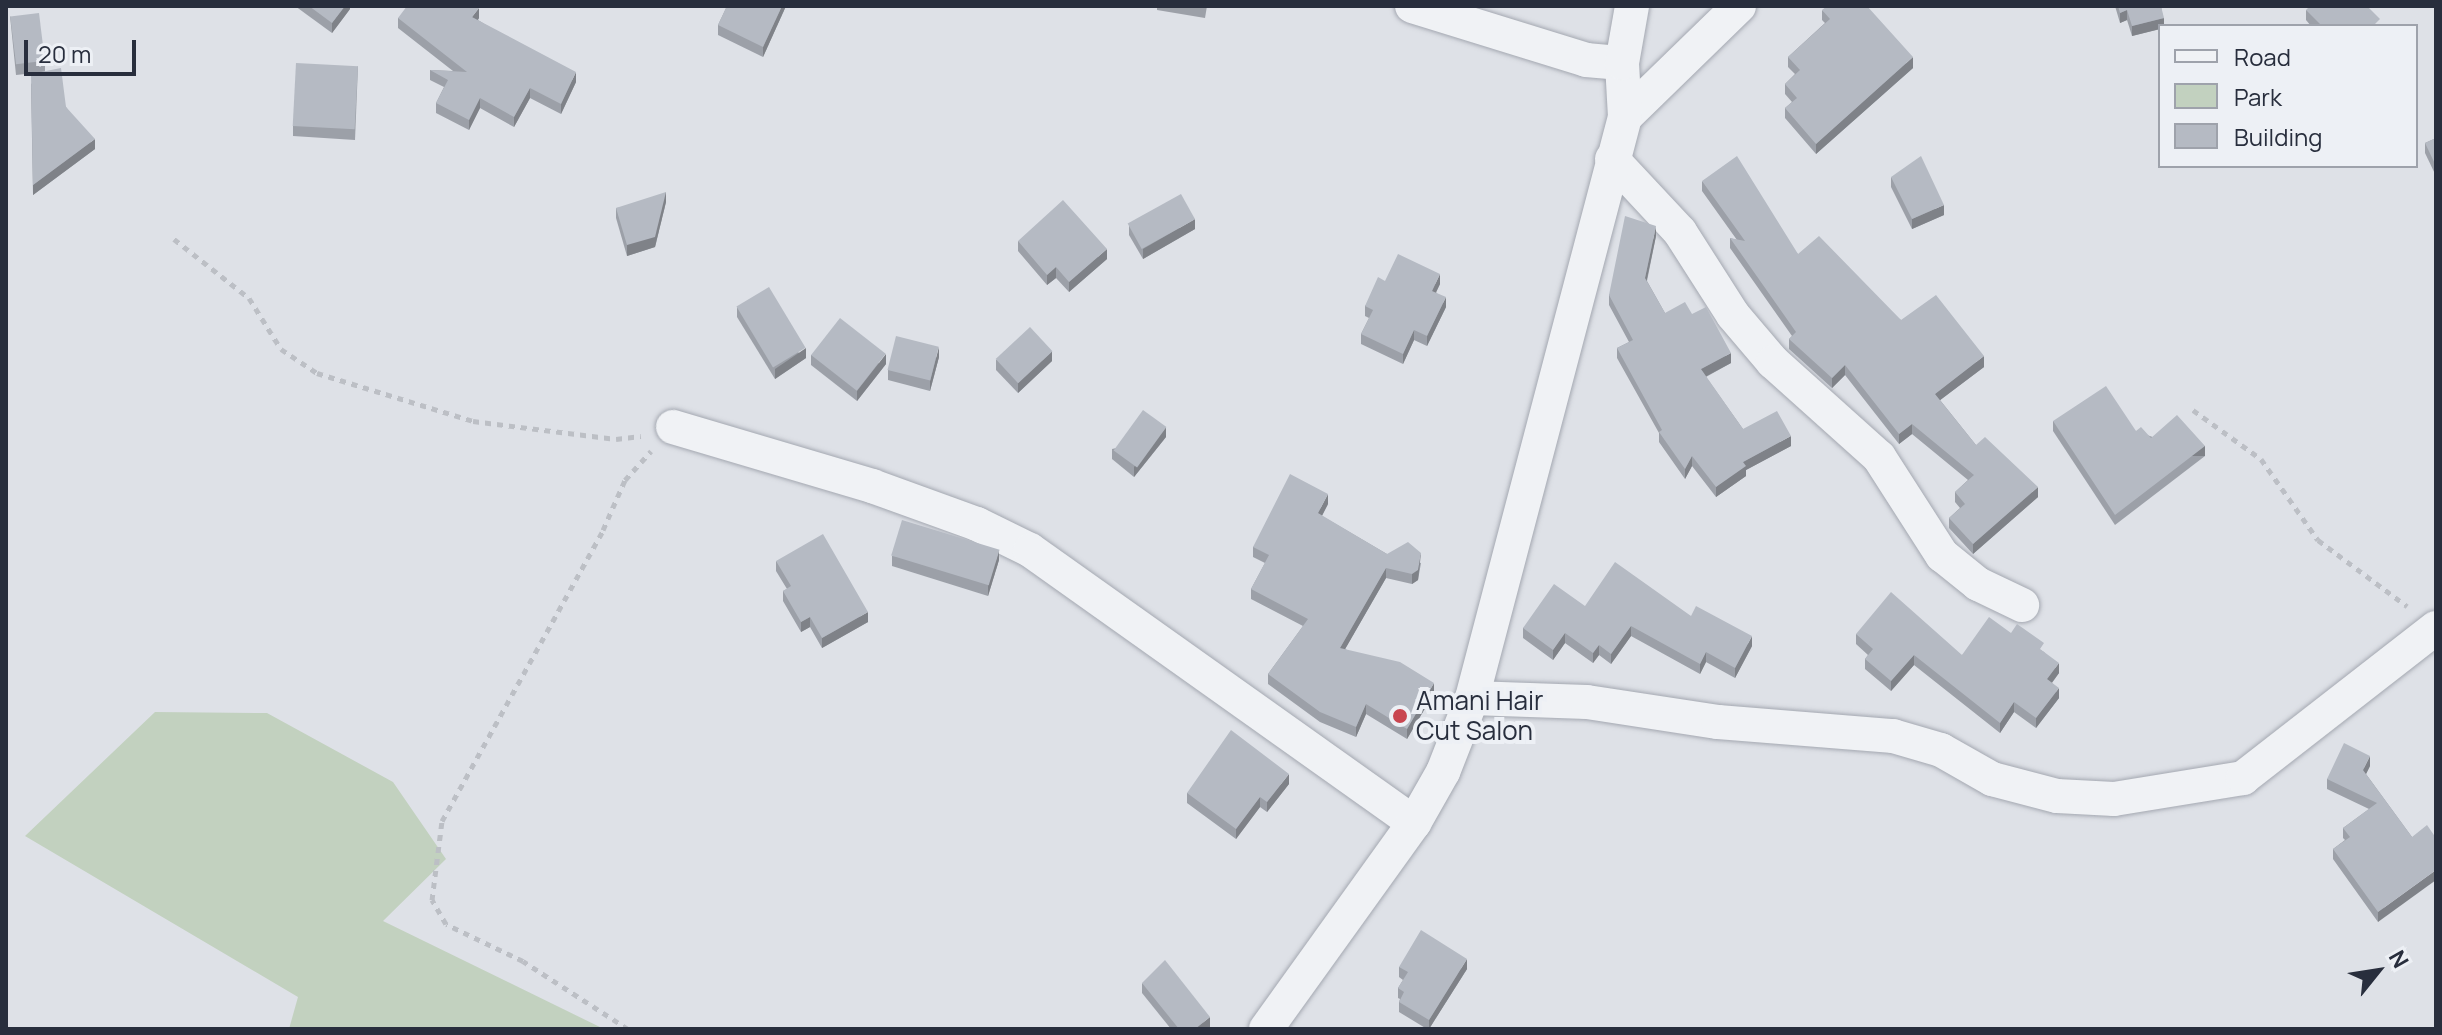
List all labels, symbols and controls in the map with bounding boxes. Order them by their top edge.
scale bar [28,24,140,74]
legend [2158,24,2418,168]
text: 20 m [38,37,91,70]
text: Road [2234,40,2291,73]
text: Park [2234,80,2282,113]
text: Building [2234,120,2322,153]
place label: Amani Hair Cut Salon [1416,685,1543,746]
marker: Amani Hair Cut Salon [1391,707,1409,725]
north arrow [2338,931,2418,1011]
text: N [2382,945,2416,973]

